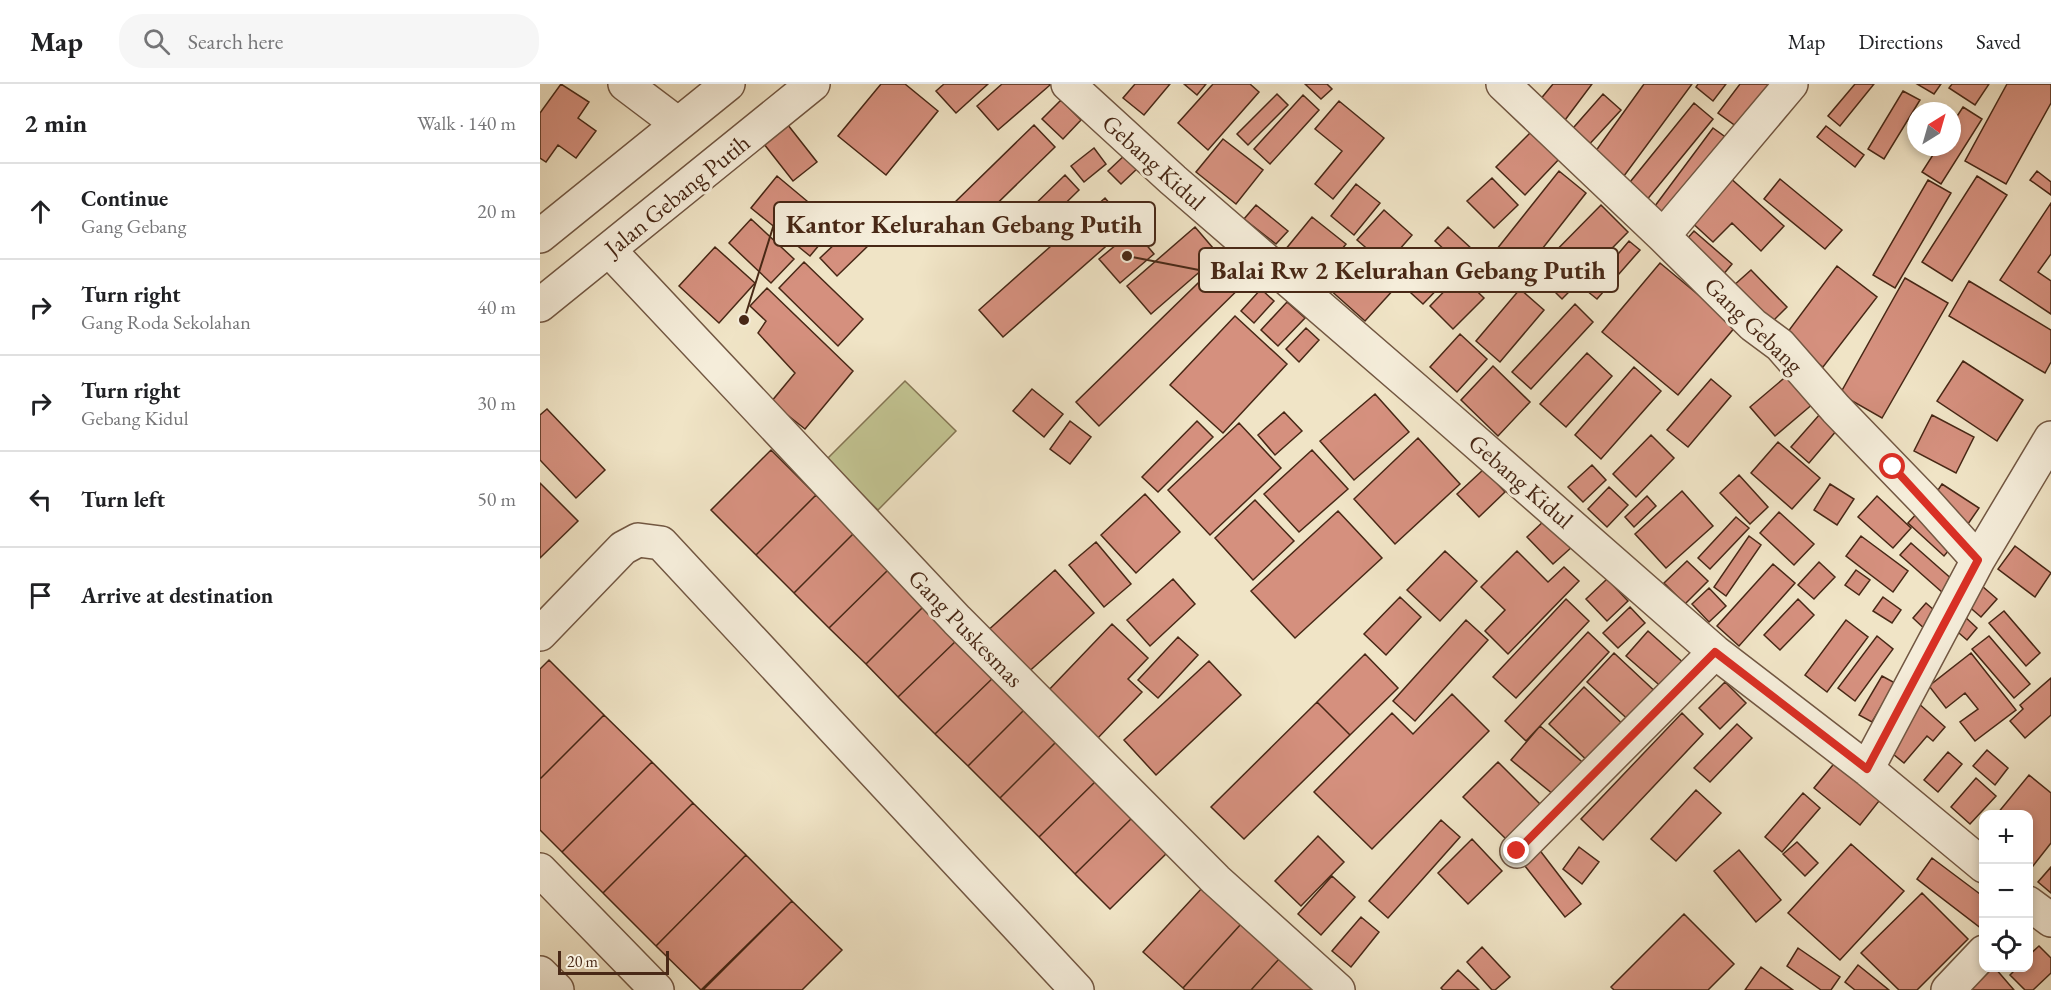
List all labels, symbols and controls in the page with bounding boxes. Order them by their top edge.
search box [119,14,539,68]
text: Map [30,23,83,59]
icon: search [140,25,173,58]
text: Search here [188,27,283,56]
text: Map [1788,28,1825,55]
text: Directions [1858,28,1943,55]
text: Saved [1976,28,2021,55]
north arrow [1907,102,1961,156]
text: 2 min [24,106,87,140]
street label: Gebang Kidul [1096,107,1212,217]
text: Walk · 140 m [417,110,516,136]
street label: Jalan Gebang Putih [596,127,756,264]
text: Continue [81,184,168,213]
icon: ahead [24,195,57,228]
text: 20 m [477,198,516,224]
callout: Kantor Kelurahan Gebang Putih [774,202,1155,246]
text: Kantor Kelurahan Gebang Putih [786,207,1143,241]
text: Gang Gebang [81,213,186,239]
callout: Balai Rw 2 Kelurahan Gebang Putih [1199,248,1618,292]
text: Balai Rw 2 Kelurahan Gebang Putih [1210,253,1606,287]
street label: Gang Gebang [1698,270,1811,380]
text: Turn right [81,280,180,309]
icon: right [24,291,57,324]
text: 40 m [477,294,516,320]
text: Gang Roda Sekolahan [81,309,251,335]
text: Turn right [81,376,180,405]
icon: right [24,387,57,420]
text: 30 m [477,390,516,416]
text: Gebang Kidul [81,405,189,431]
street label: Gebang Kidul [1462,427,1580,535]
route start [1879,453,1905,479]
icon: left [24,483,57,516]
text: Turn left [81,485,165,514]
text: 50 m [477,486,516,512]
street label: Gang Puskesmas [902,562,1030,694]
icon: arrive [24,579,57,612]
text: Arrive at destination [81,581,273,610]
map controls [1979,810,2033,972]
button: + [1979,810,2033,864]
route end [1503,837,1529,863]
button: − [1979,864,2033,918]
button: locate [1979,918,2033,972]
scale bar [558,948,669,976]
text: 20 m [567,951,598,972]

